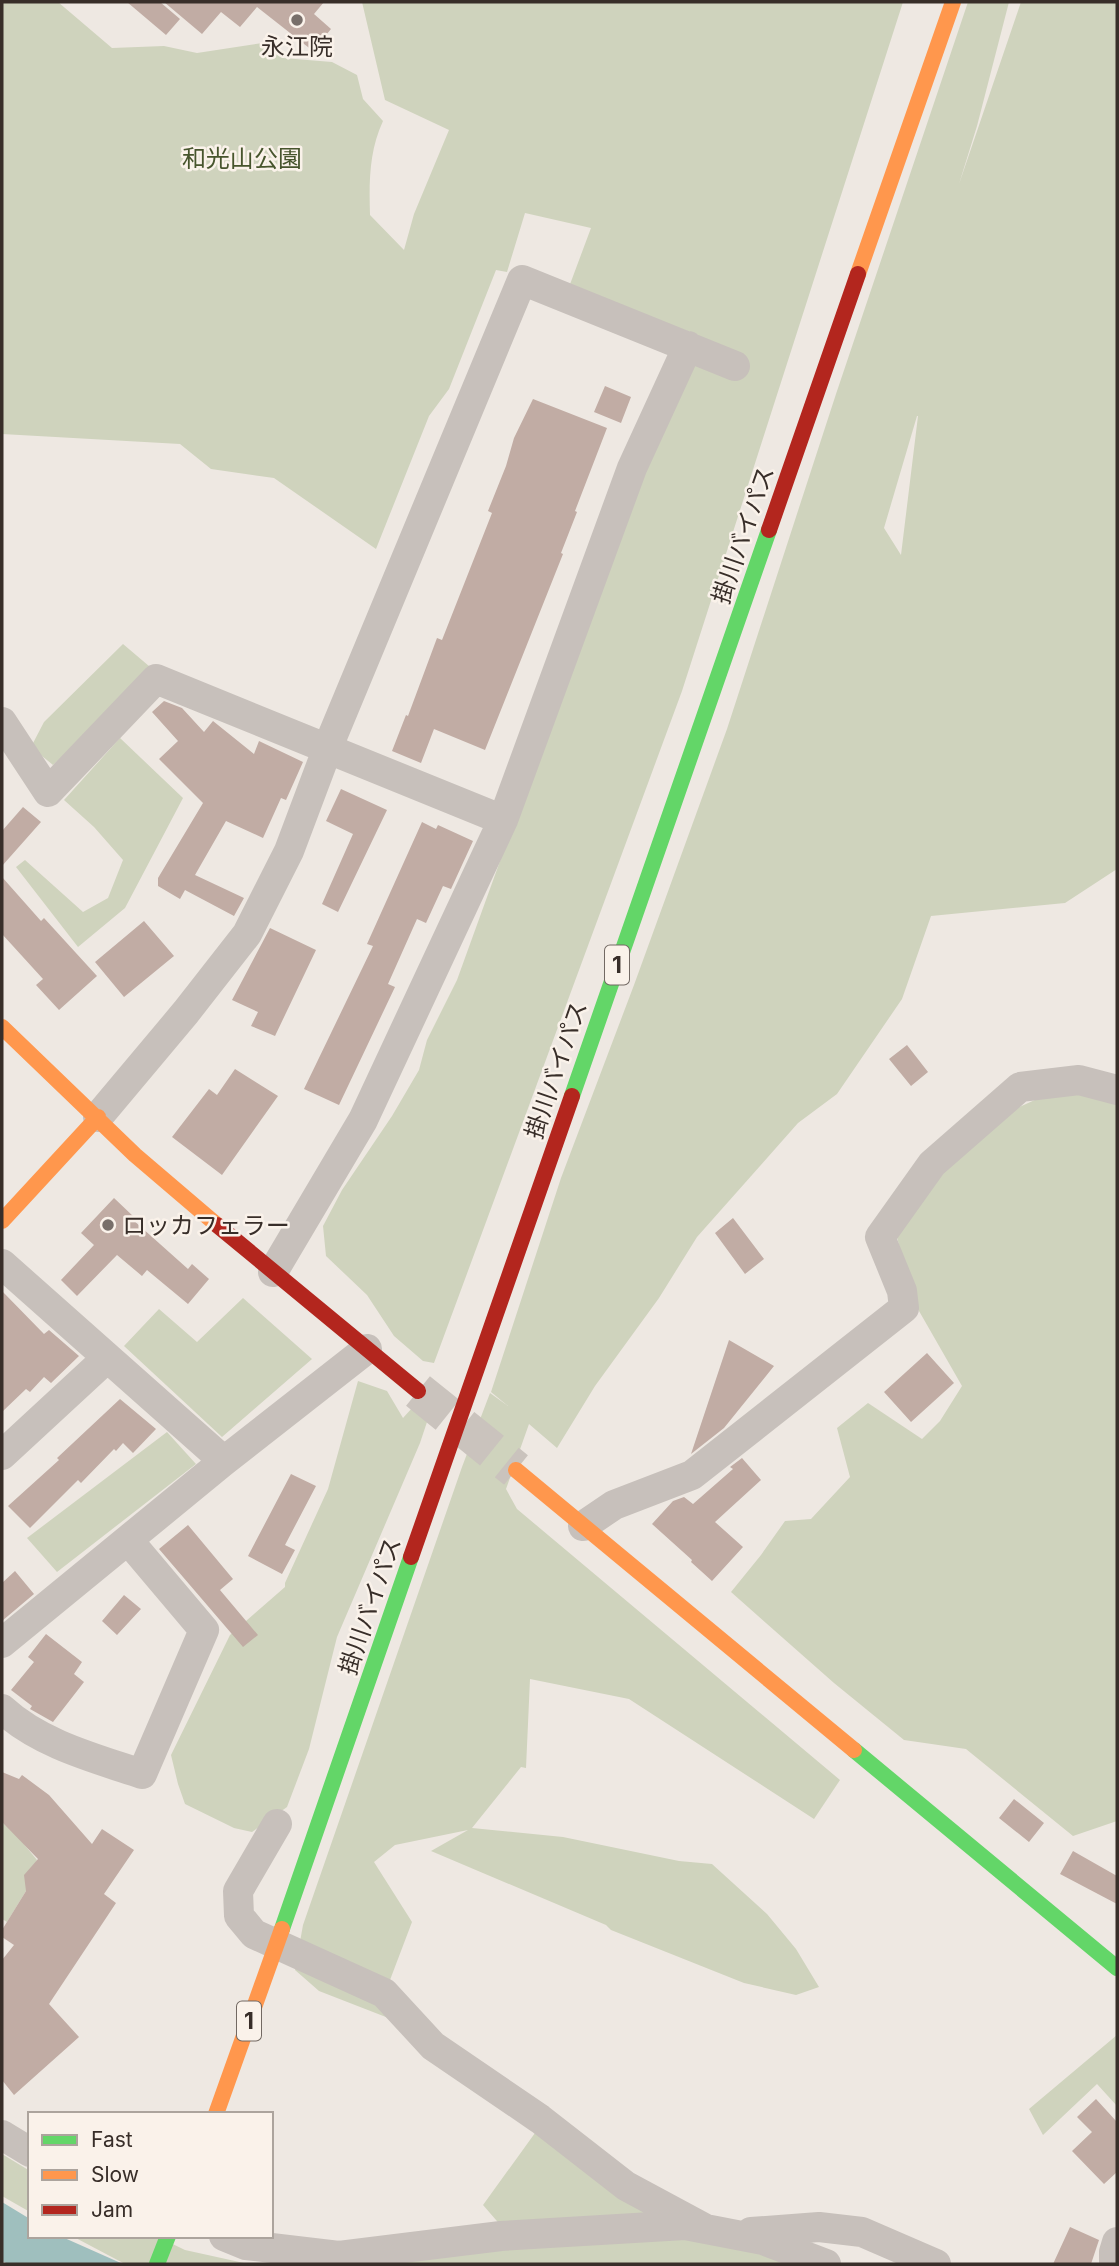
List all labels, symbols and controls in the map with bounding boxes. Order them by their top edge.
marker: 永江院 [289,12,305,28]
place label: 永江院 [261,32,333,61]
park label: 和光山公園 [182,144,302,173]
street label: 掛川バイパス [706,462,780,608]
road number: 1 [605,946,629,984]
street label: 掛川バイパス [519,997,593,1143]
place label: ロッカフェラー [122,1211,290,1240]
marker: ロッカフェラー [100,1217,116,1233]
street label: 掛川バイパス [333,1533,407,1679]
road number: 1 [237,2002,261,2040]
legend [28,2112,273,2238]
text: Fast [91,2127,133,2152]
text: Slow [91,2162,139,2187]
text: Jam [91,2197,133,2222]

